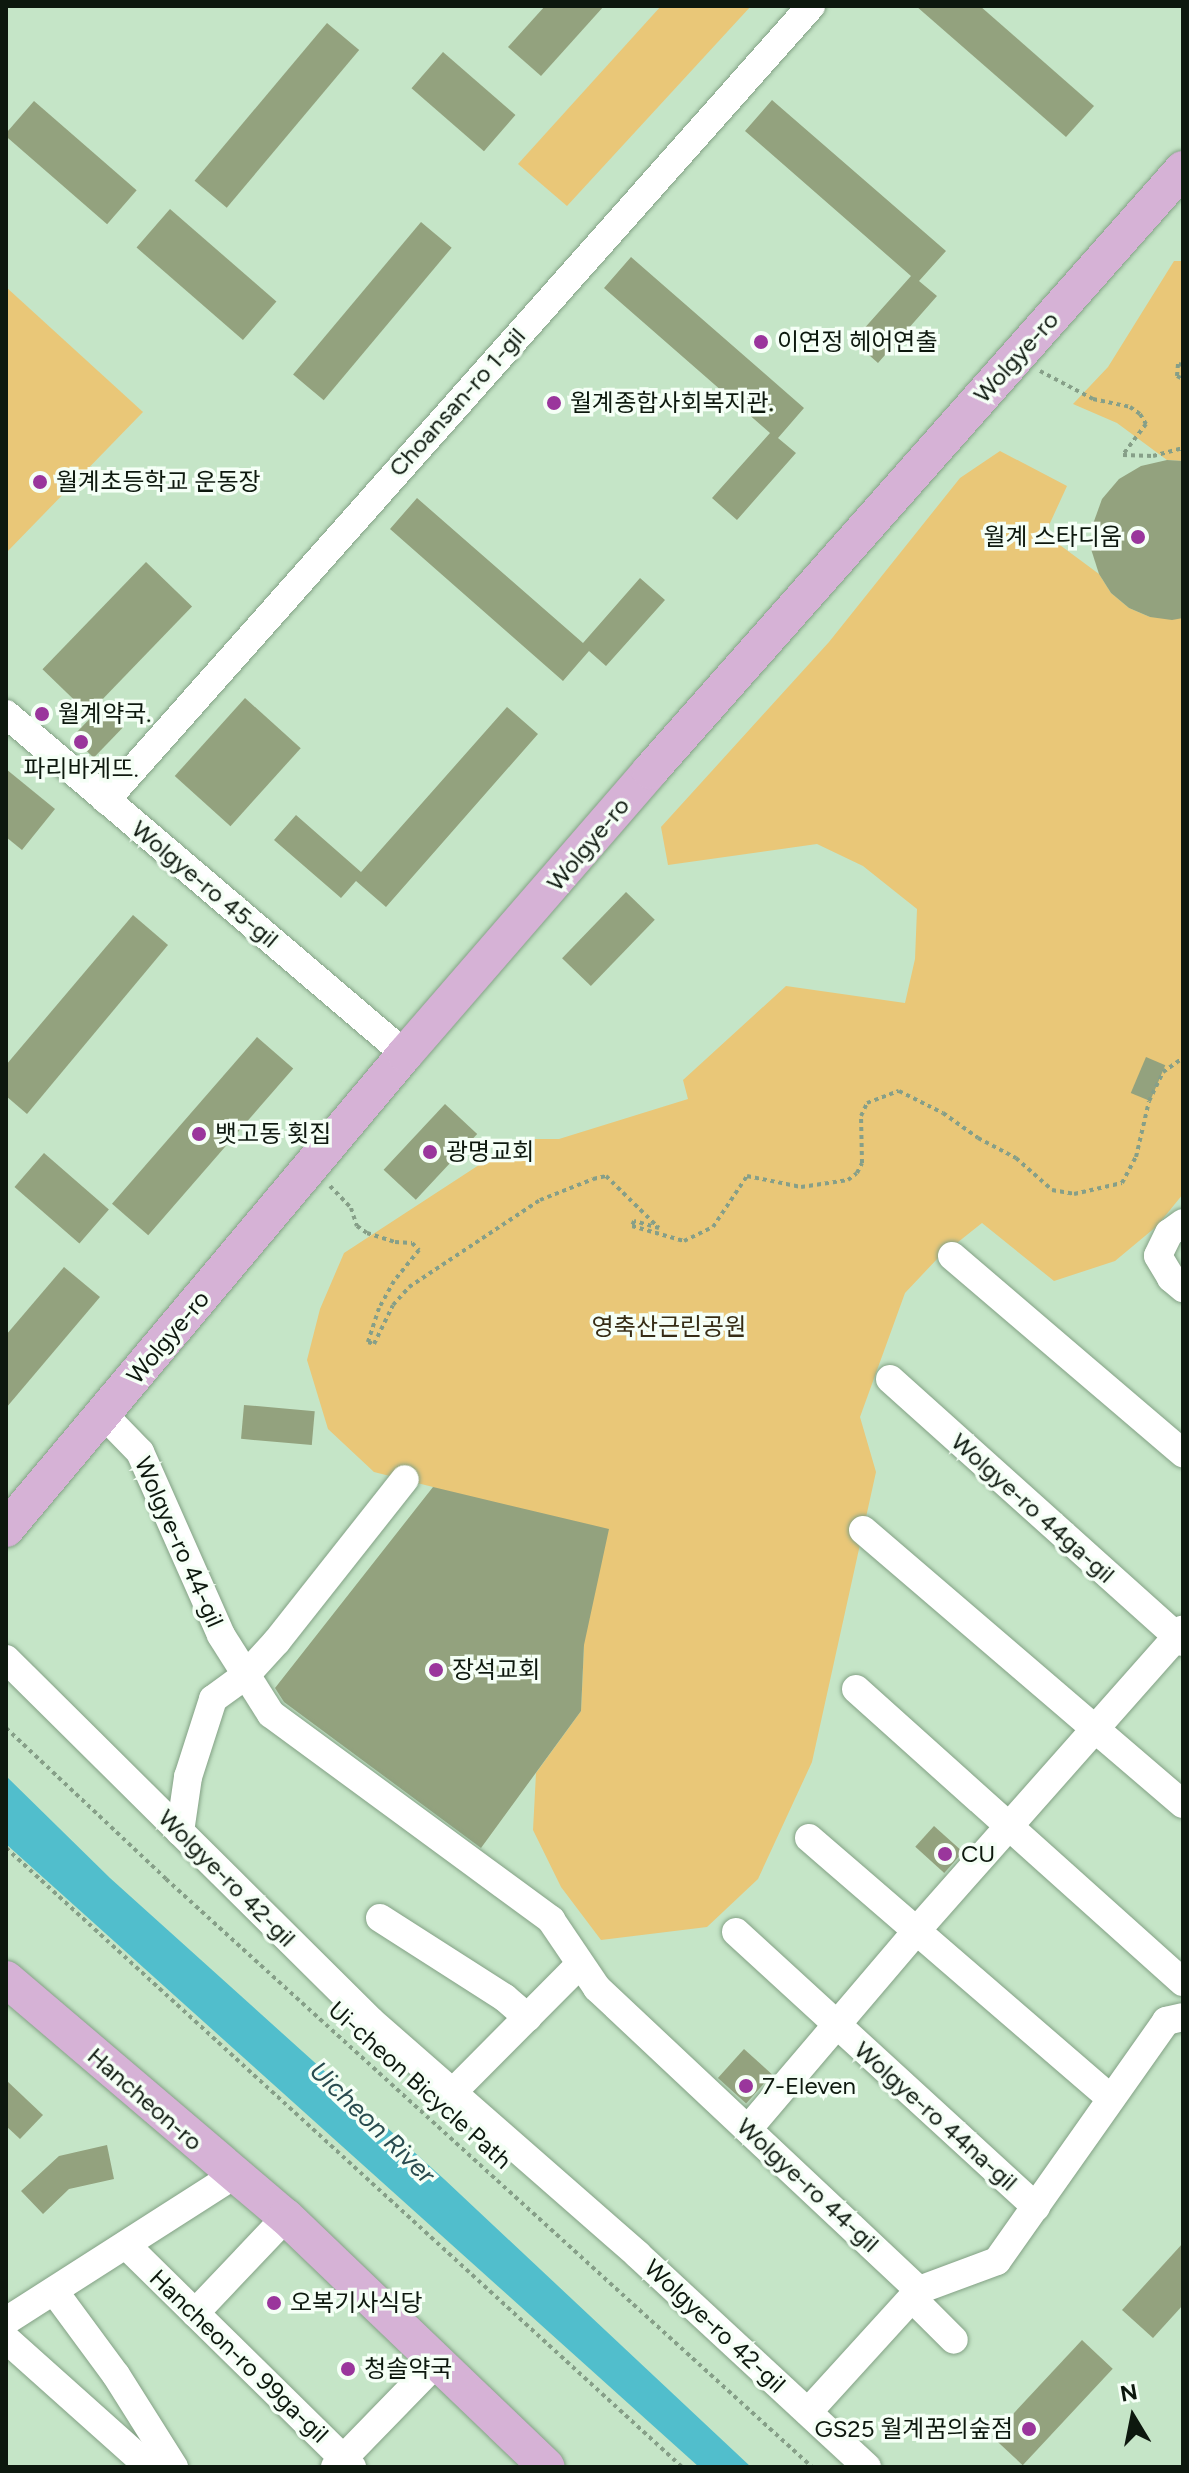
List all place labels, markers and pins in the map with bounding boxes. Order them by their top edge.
place label: 이연정 헤어연출 [777,328,937,356]
marker: 이연정 헤어연출 [752,333,770,351]
place label: 월계종합사회복지관. [570,389,774,417]
marker: 월계종합사회복지관. [545,394,563,412]
place label: 월계초등학교 운동장 [56,468,261,496]
marker: 월계초등학교 운동장 [31,473,49,491]
place label: 월계 스타디움 [984,523,1122,551]
marker: 월계 스타디움 [1129,528,1147,546]
place label: 월계약국. [58,700,151,728]
marker: 월계약국. [33,705,51,723]
marker: 파리바게뜨. [72,733,90,751]
place label: 파리바게뜨. [23,755,139,783]
place label: 뱃고동 횟집 [215,1120,331,1148]
marker: 뱃고동 횟집 [190,1125,208,1143]
place label: 광명교회 [446,1138,534,1166]
marker: 광명교회 [421,1143,439,1161]
place label: 장석교회 [452,1656,540,1684]
marker: 장석교회 [427,1661,445,1679]
place label: CU [961,1840,995,1868]
marker: CU [936,1845,954,1863]
place label: 7-Eleven [762,2072,856,2100]
marker: 7-Eleven [737,2077,755,2095]
place label: 오복기사식당 [290,2289,422,2317]
marker: 오복기사식당 [265,2294,283,2312]
place label: 청솔약국 [364,2355,452,2383]
marker: 청솔약국 [339,2360,357,2378]
place label: GS25 월계꿈의숲점 [814,2415,1013,2443]
marker: GS25 월계꿈의숲점 [1020,2420,1038,2438]

